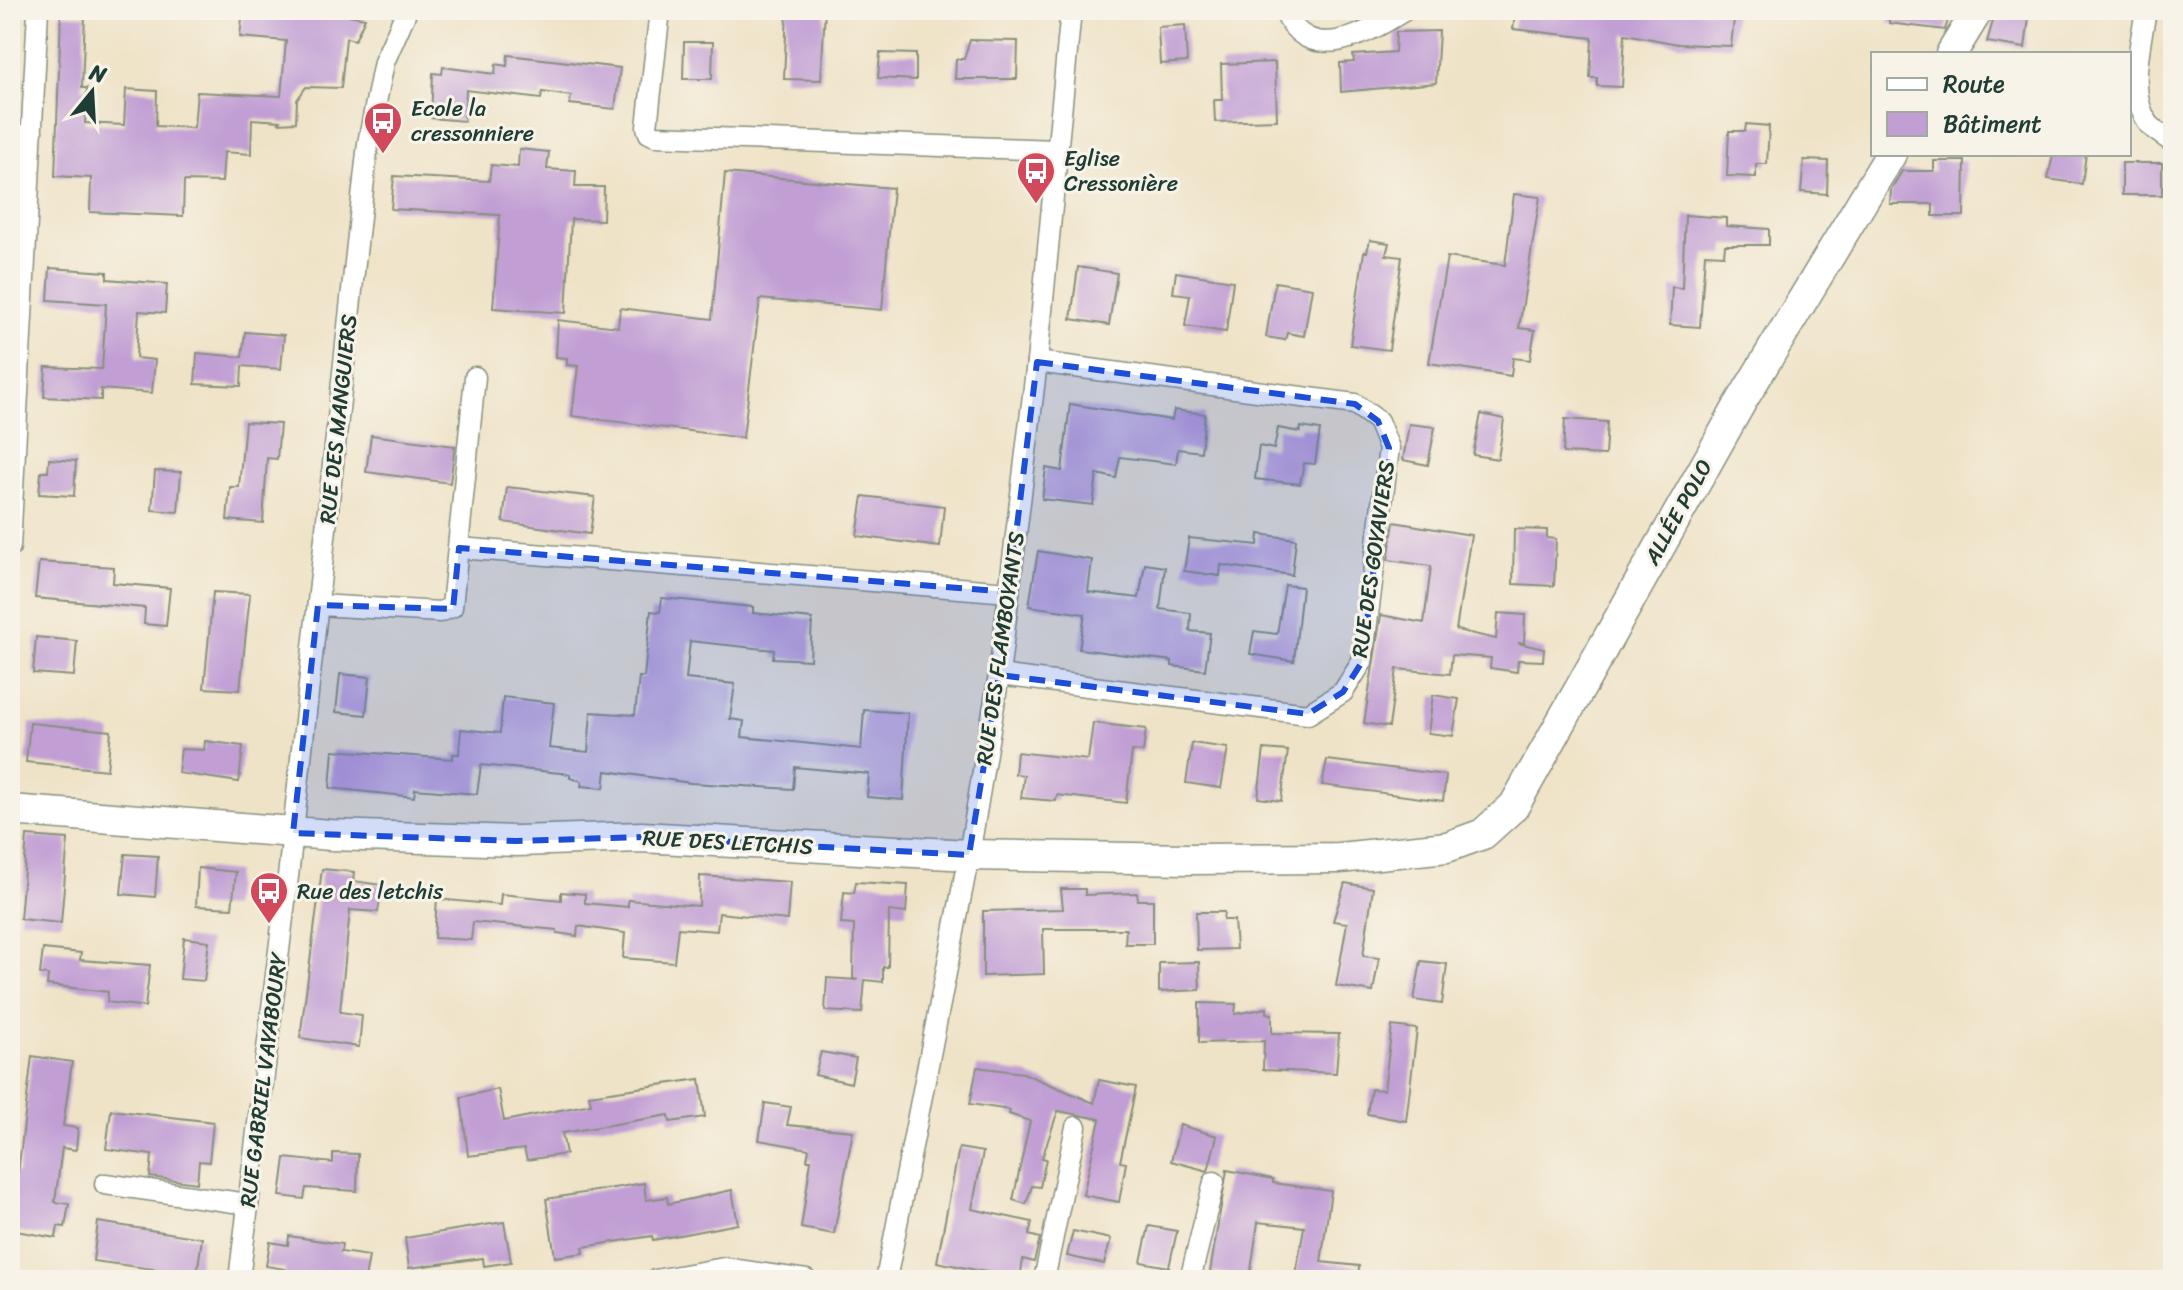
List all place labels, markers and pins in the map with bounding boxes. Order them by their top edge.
place label: Ecole la cressonniere [411,89,534,153]
bus stop icon: Ecole la cressonniere [362,100,404,155]
place label: Eglise Cressonière [1064,139,1178,203]
bus stop icon: Eglise Cressonière [1015,150,1057,205]
bus stop icon: Rue des letchis [248,870,290,925]
place label: Rue des letchis [297,872,444,911]

